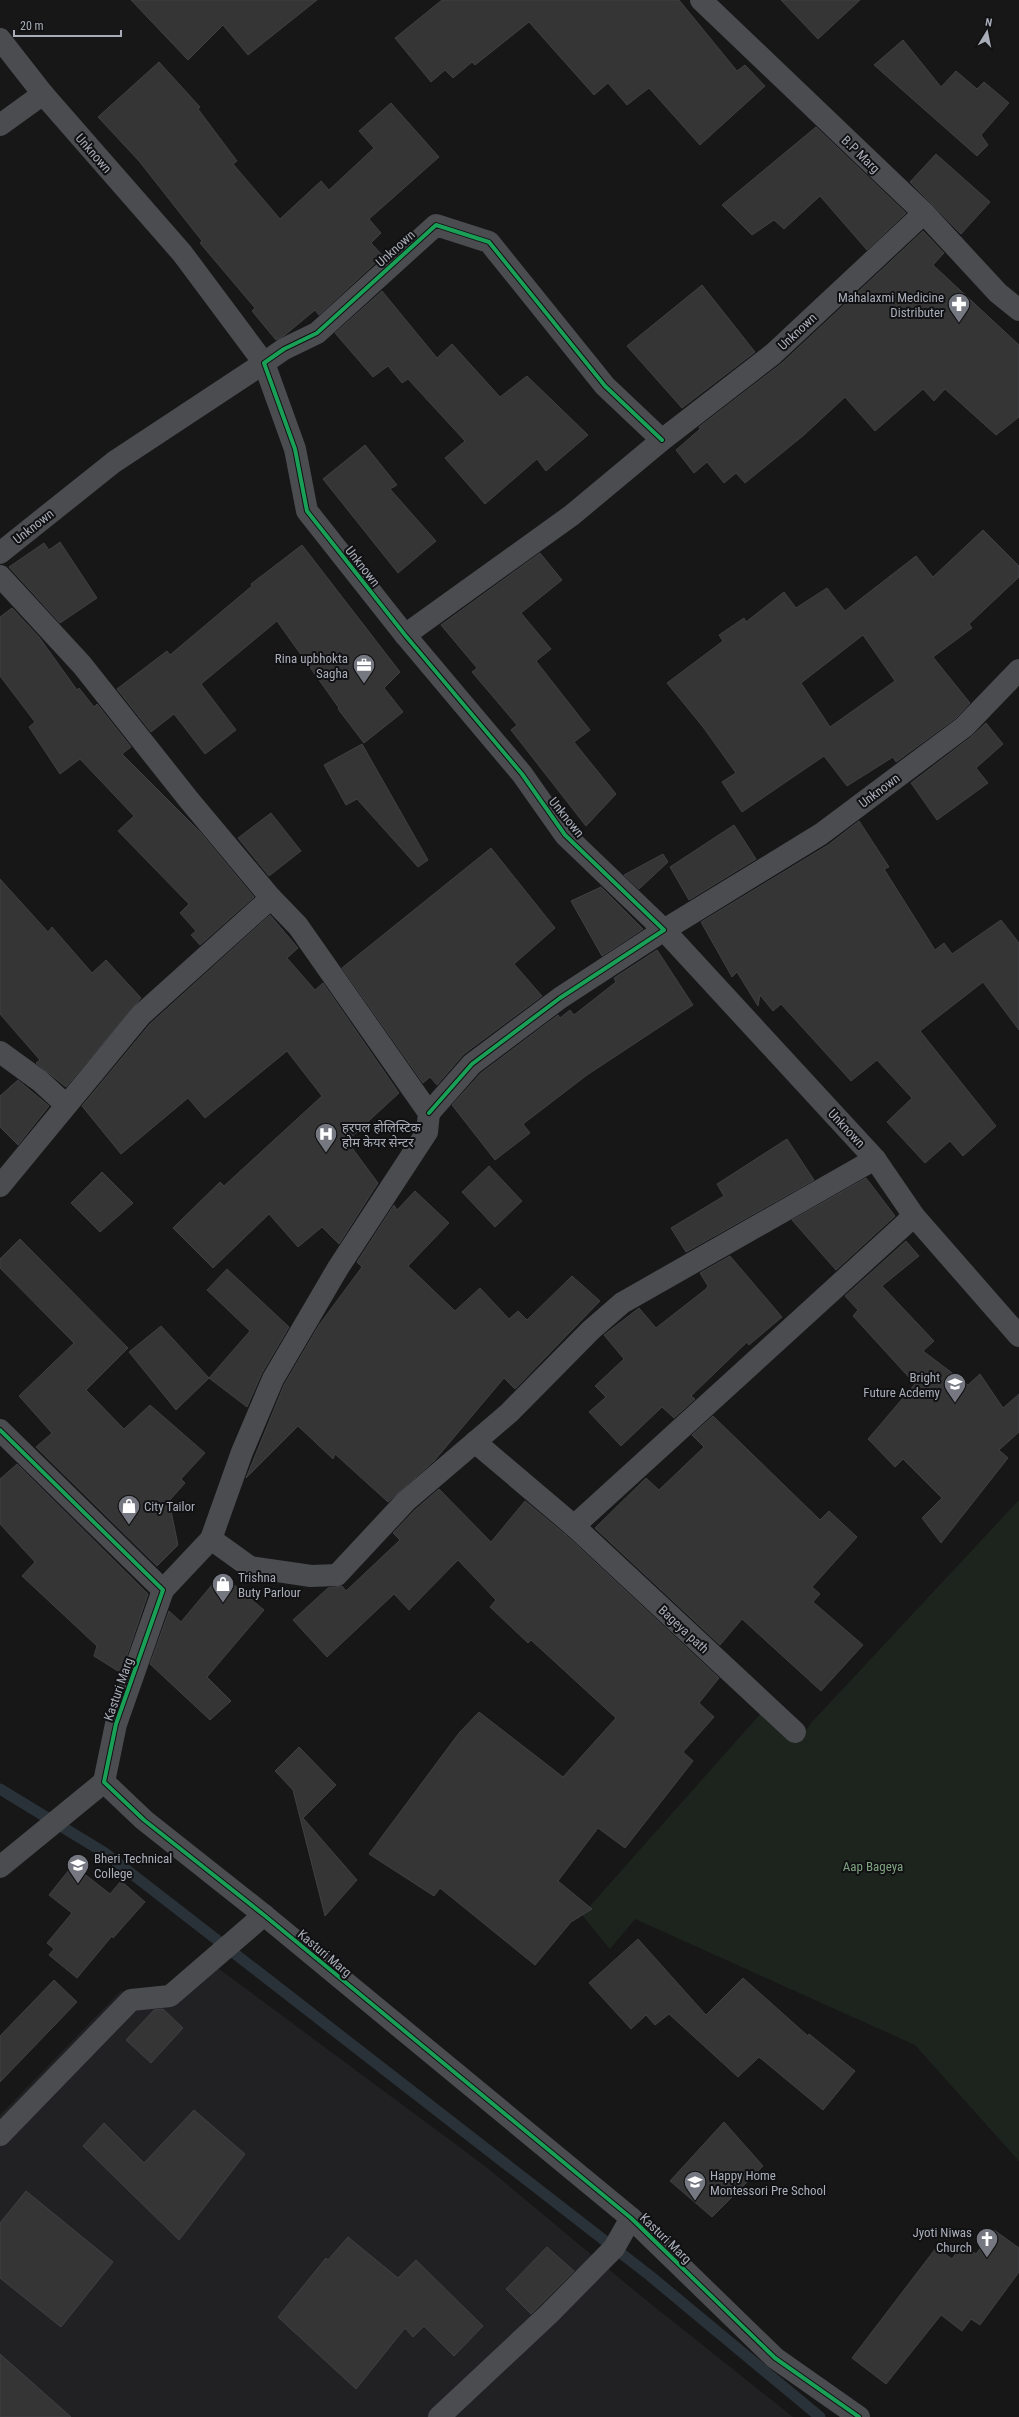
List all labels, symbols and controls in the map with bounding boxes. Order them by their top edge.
scale bar [14,12,121,38]
north arrow [967,12,1007,52]
text: N [984,16,993,30]
text: 20 m [20,19,44,33]
street label: Unknown [73,131,115,176]
street label: B.P Marg [839,133,883,176]
street label: Unknown [373,227,418,270]
place label: Mahalaxmi Medicine Distributer [838,290,944,320]
pharmacy icon: Mahalaxmi Medicine Distributer [946,291,972,324]
street label: Unknown [775,310,820,353]
street label: Unknown [10,506,56,547]
street label: Unknown [342,543,383,589]
place label: Rina upbhokta Sagha [275,651,348,681]
office icon: Rina upbhokta Sagha [351,652,377,685]
street label: Unknown [856,770,903,811]
street label: Unknown [546,794,587,840]
street label: Unknown [825,1106,868,1151]
place label: हरपल होलिस्टिक होम केयर सेन्टर [342,1120,422,1150]
hospital icon: हरपल होलिस्टिक होम केयर सेन्टर [313,1121,339,1154]
place label: Bright Future Acdemy [863,1370,941,1400]
school or university icon: Bright Future Acdemy [942,1371,968,1404]
shop icon: City Tailor [116,1493,142,1526]
place label: City Tailor [144,1499,195,1514]
place label: Trishna Buty Parlour [238,1570,301,1600]
shop icon: Trishna Buty Parlour [210,1571,236,1604]
street label: Bageya path [655,1602,712,1656]
street label: Kasturi Marg [101,1656,136,1723]
place label: Bheri Technical College [94,1851,172,1881]
school or university icon: Bheri Technical College [65,1852,91,1885]
park label: Aap Bageya [843,1859,903,1874]
street label: Kasturi Marg [295,1927,355,1980]
place label: Happy Home Montessori Pre School [710,2168,826,2198]
school or university icon: Happy Home Montessori Pre School [682,2169,708,2202]
street label: Kasturi Marg [637,2210,694,2267]
place label: Jyoti Niwas Church [912,2225,972,2255]
church icon: Jyoti Niwas Church [974,2226,1000,2259]

